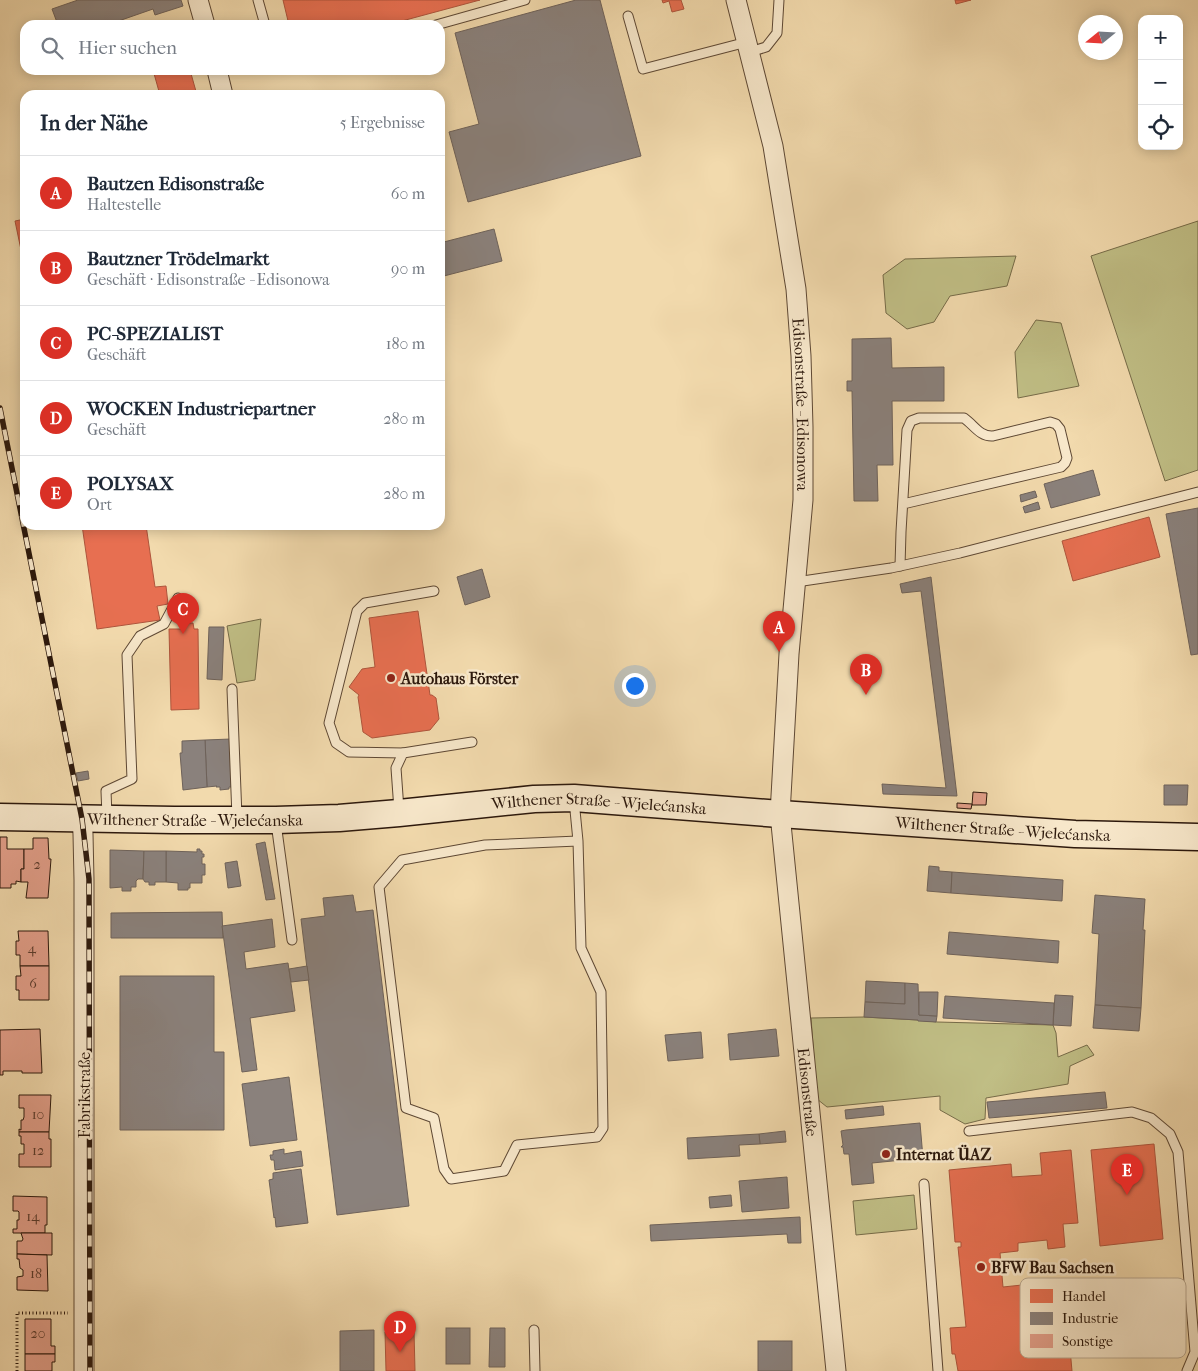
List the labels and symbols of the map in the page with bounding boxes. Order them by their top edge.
north arrow [1078,15,1123,60]
street label: Edisonstraße - Edisonowa [789,317,813,492]
pin: C [167,593,199,634]
pin: A [763,611,795,652]
pin: B [850,654,882,695]
place label: Autohaus Förster [400,669,519,688]
marker: Autohaus Förster [385,672,397,684]
your location [622,673,648,699]
street label: Wilthener Straße - Wjelećanska [489,789,708,818]
street label: Wilthener Straße - Wjelećanska [86,809,304,830]
street label: Wilthener Straße - Wjelećanska [894,812,1111,844]
house number: 2 [33,856,41,873]
house number: 4 [28,940,37,957]
house number: 6 [29,975,37,992]
street label: Edisonstraße [794,1047,822,1137]
street label: Fabrikstraße [75,1052,94,1138]
house number: 10 [32,1106,44,1123]
house number: 12 [32,1142,44,1159]
place label: Internat ÜAZ [896,1144,991,1164]
marker: Internat ÜAZ [880,1148,892,1160]
pin: E [1111,1154,1143,1195]
house number: 14 [26,1208,40,1225]
place label: BFW Bau Sachsen [991,1258,1115,1277]
marker: BFW Bau Sachsen [975,1261,987,1273]
house number: 18 [30,1265,42,1282]
legend [1020,1278,1186,1358]
text: Handel [1062,1288,1106,1305]
text: Industrie [1062,1310,1118,1327]
pin: D [384,1311,416,1352]
house number: 20 [31,1325,45,1342]
text: Sonstige [1062,1333,1113,1350]

